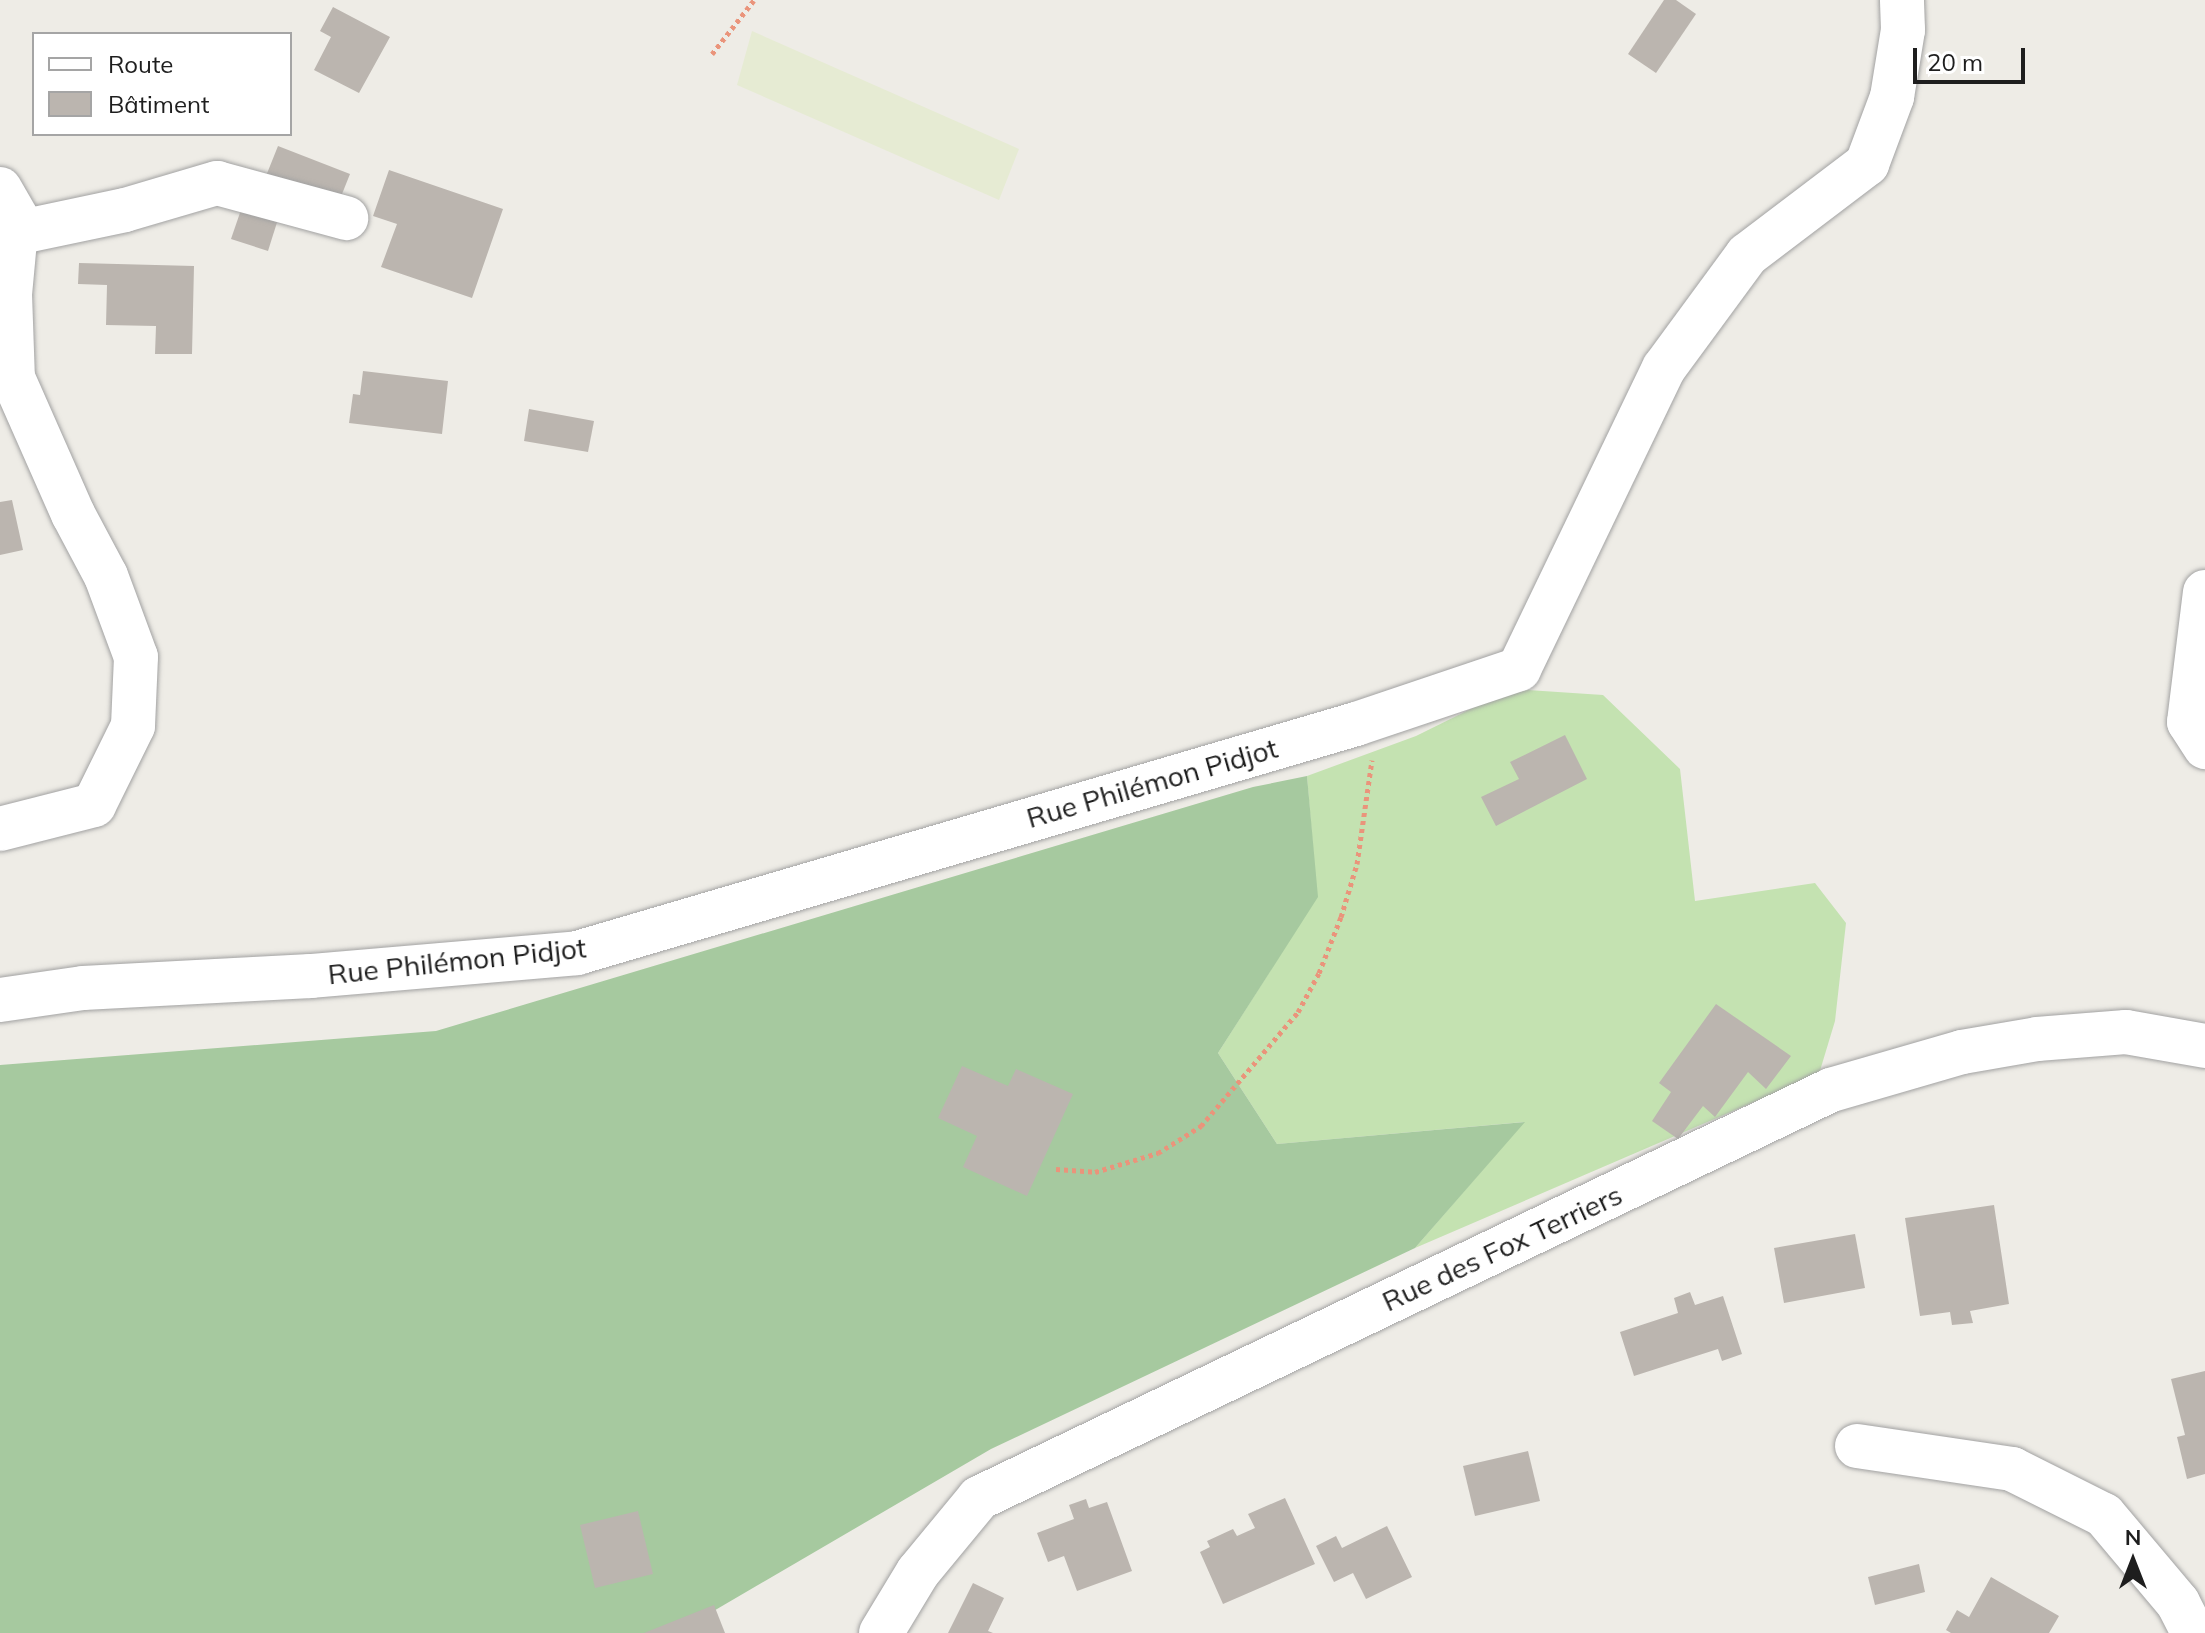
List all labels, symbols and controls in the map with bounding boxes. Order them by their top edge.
legend [32,32,292,136]
scale bar [1917,32,2029,82]
text: 20 m [1927,47,1983,77]
text: Route [108,49,173,79]
text: Bâtiment [108,89,209,119]
street label: Rue Philémon Pidjot [1023,731,1281,835]
street label: Rue Philémon Pidjot [326,931,588,991]
street label: Rue des Fox Terriers [1377,1178,1627,1318]
north arrow [2093,1521,2173,1601]
text: N [2125,1523,2141,1551]

